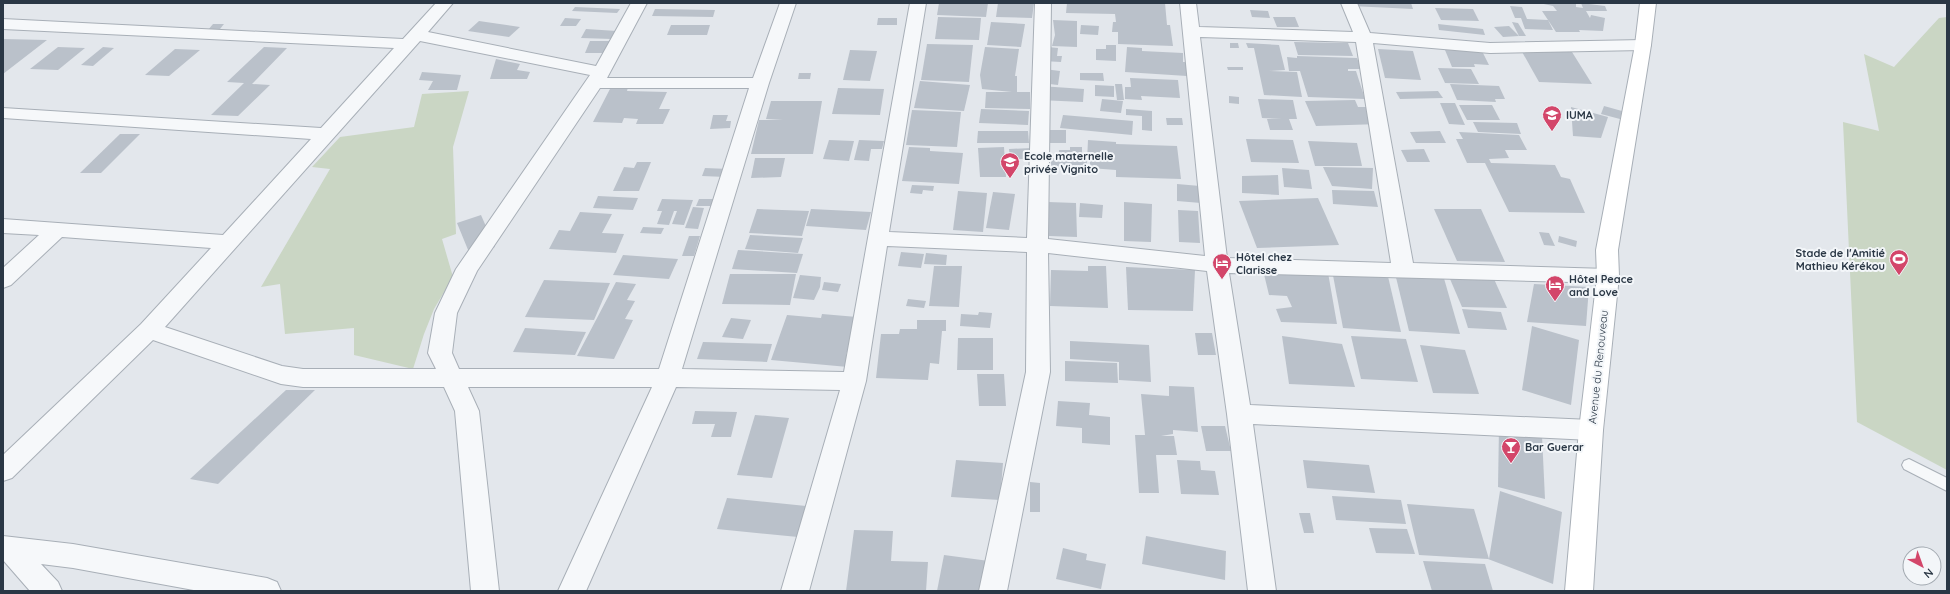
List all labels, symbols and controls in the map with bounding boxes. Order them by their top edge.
school or university icon: IUMA [1541,104,1563,132]
place label: IUMA [1566,108,1593,122]
place label: Ecole maternelle privée Vignito [1024,149,1114,176]
school or university icon: Ecole maternelle privée Vignito [999,151,1021,179]
place label: Stade de l'Amitié Mathieu Kérékou [1795,246,1885,273]
sports icon: Stade de l'Amitié Mathieu Kérékou [1888,248,1910,276]
place label: Hôtel chez Clarisse [1236,250,1292,277]
hotel icon: Hôtel chez Clarisse [1211,252,1233,280]
place label: Hôtel Peace and Love [1569,272,1633,299]
hotel icon: Hôtel Peace and Love [1544,274,1566,302]
street label: Avenue du Renouveau [1585,309,1611,425]
bar icon: Bar Guerar [1500,436,1522,464]
place label: Bar Guerar [1525,440,1584,454]
north arrow [1902,546,1942,586]
text: N [1921,566,1936,581]

